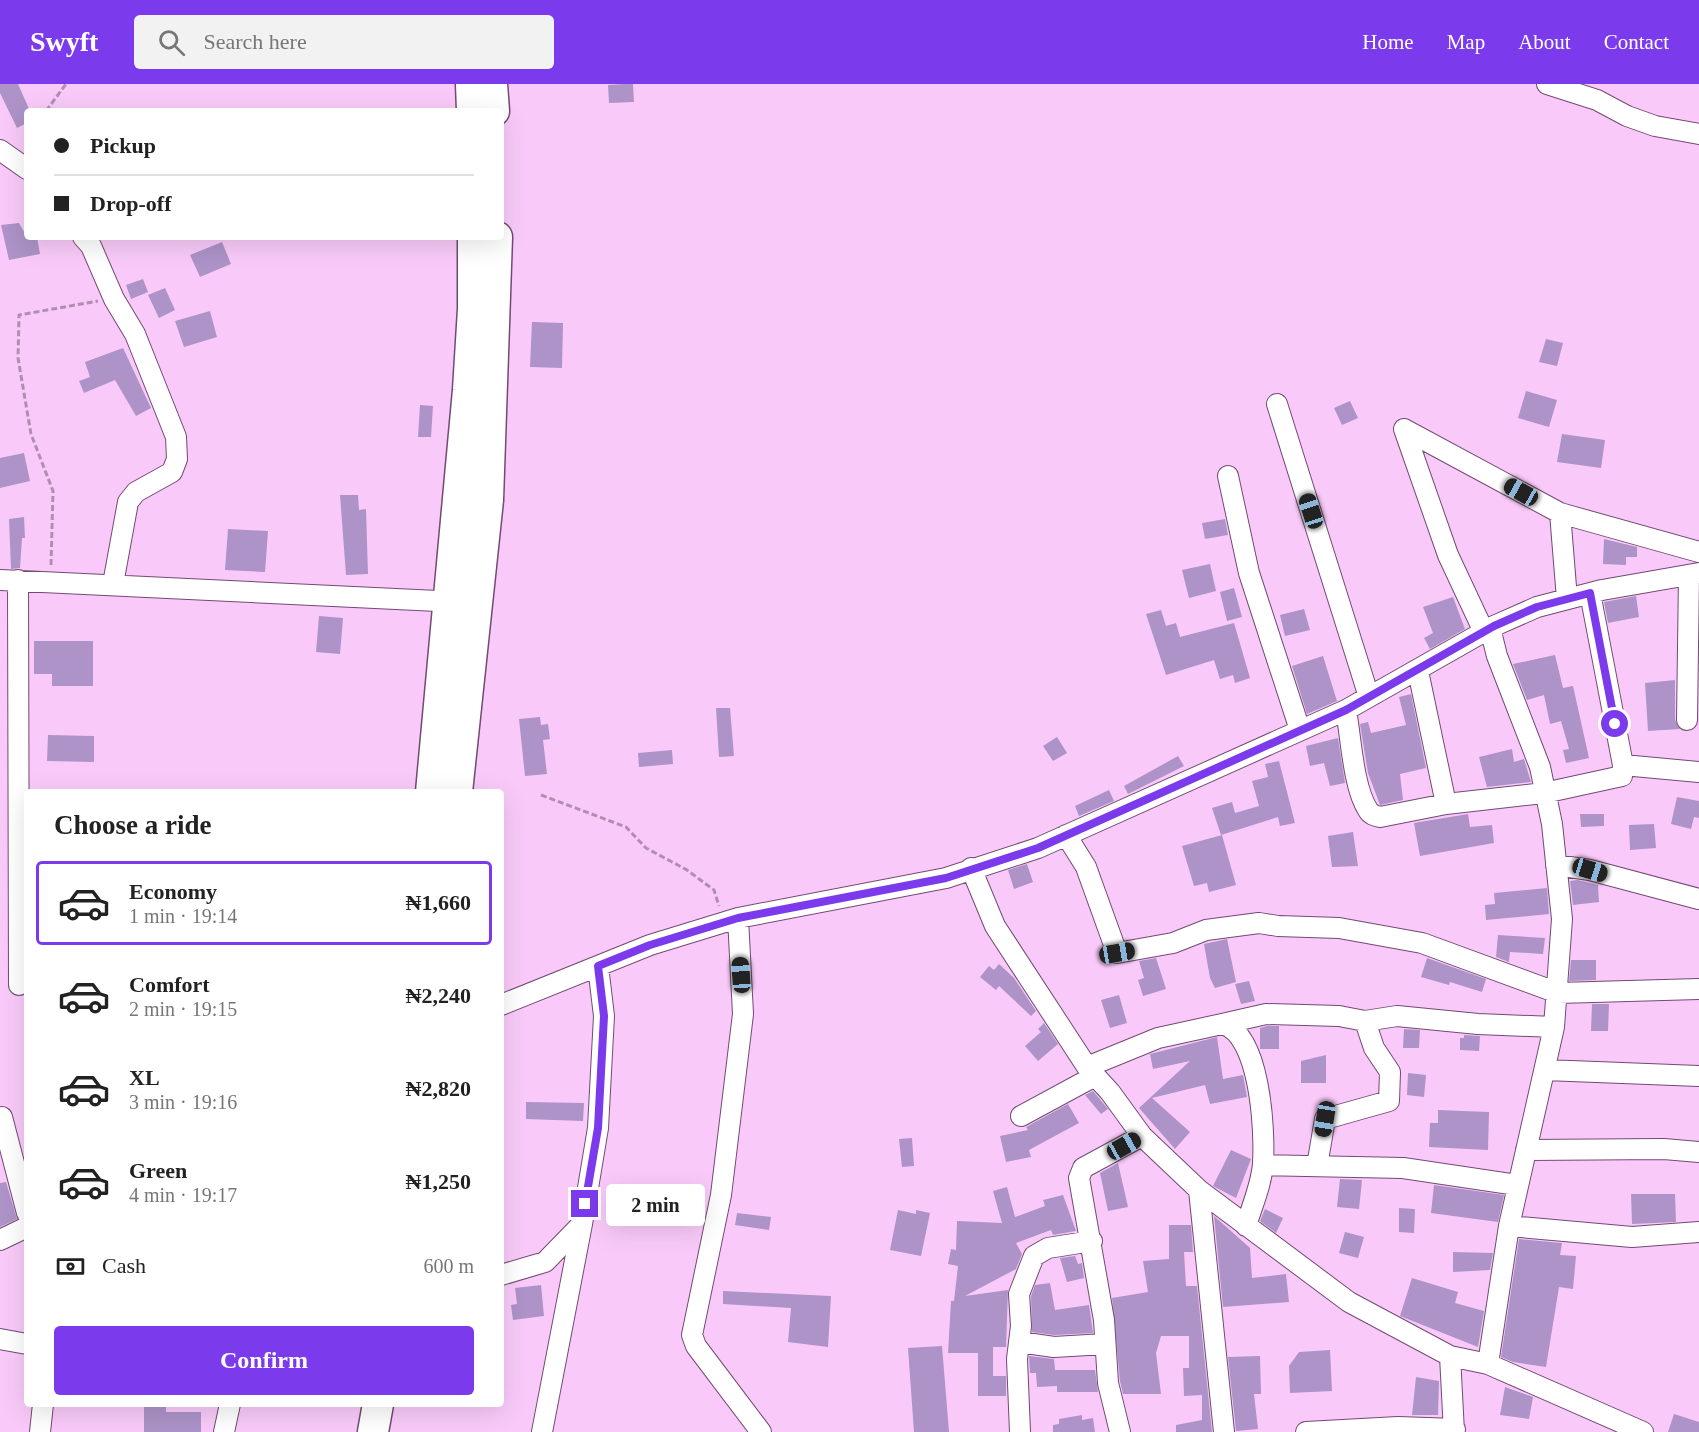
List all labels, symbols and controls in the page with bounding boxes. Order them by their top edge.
search box [134,15,554,69]
text: Swyft [30,26,98,57]
icon: search [155,26,188,59]
text: Search here [203,29,307,54]
text: Home [1362,30,1414,54]
text: Map [1447,30,1485,54]
text: About [1518,30,1571,54]
text: Contact [1604,30,1669,54]
text: Pickup [90,133,156,158]
text: Drop-off [90,191,171,216]
car [1501,475,1541,509]
car [1297,491,1325,531]
route start [1601,710,1628,737]
text: Choose a ride [54,810,212,840]
car [1570,856,1610,884]
icon: car [57,876,111,930]
text: Economy [129,879,217,904]
text: ₦1,660 [406,890,471,915]
text: 1 min · 19:14 [129,905,237,927]
car [1098,941,1136,965]
car [731,956,751,994]
icon: car [57,969,111,1023]
text: Comfort [129,972,210,997]
text: ₦2,240 [406,983,471,1008]
text: 2 min · 19:15 [129,998,237,1020]
icon: car [57,1062,111,1116]
text: XL [129,1065,160,1090]
text: ₦2,820 [406,1076,471,1101]
text: 3 min · 19:16 [129,1091,237,1113]
car [1313,1100,1337,1138]
car [1104,1129,1144,1163]
icon: car [57,1155,111,1209]
text: Green [129,1158,187,1183]
text: ₦1,250 [406,1169,471,1194]
callout: 2 min [606,1183,705,1225]
text: 4 min · 19:17 [129,1184,237,1206]
route end [571,1190,598,1217]
text: 2 min [631,1194,680,1216]
icon: cash [54,1250,87,1283]
text: Cash [102,1253,146,1278]
text: 600 m [423,1255,474,1277]
button: Confirm [54,1326,474,1395]

